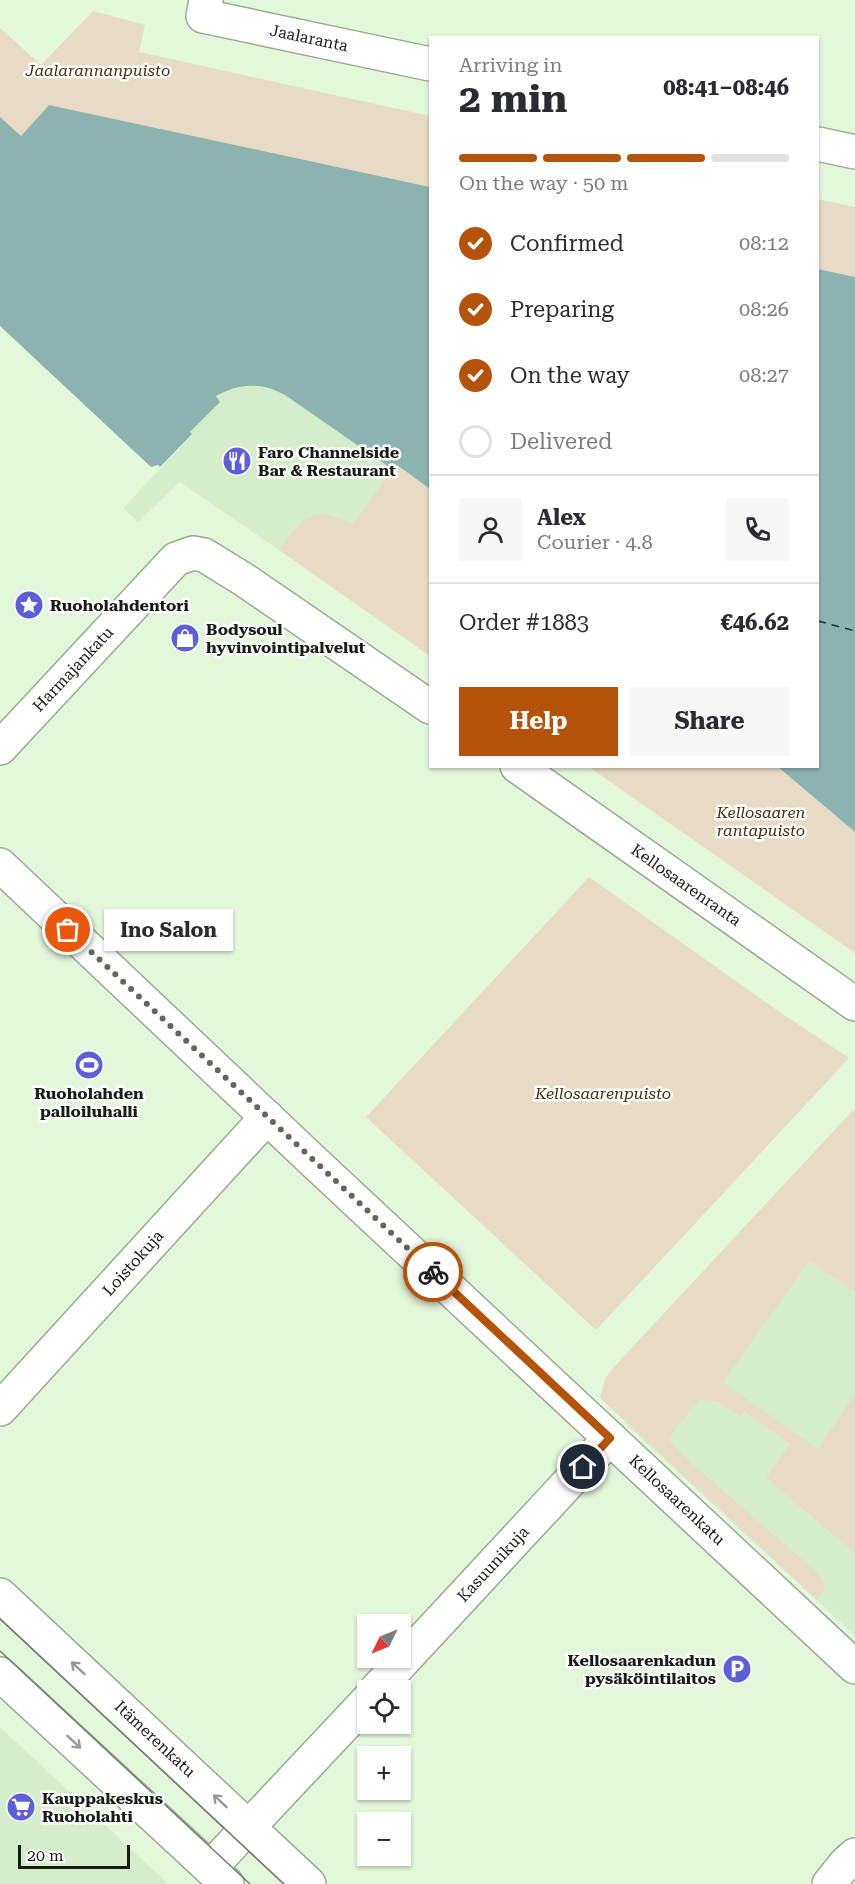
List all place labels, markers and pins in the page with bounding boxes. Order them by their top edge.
place label: Faro Channelside Bar & Restaurant [258,443,399,480]
restaurant icon: Faro Channelside Bar & Restaurant [221,445,253,477]
place icon: Ruoholahdentori [13,589,45,621]
place label: Ruoholahdentori [50,596,190,615]
place label: Bodysoul hyvinvointipalvelut [206,620,366,657]
shop icon: Bodysoul hyvinvointipalvelut [169,622,201,654]
pin [42,904,93,955]
callout: Ino Salon [104,909,233,951]
sports icon: Ruoholahden palloiluhalli [73,1049,105,1081]
place label: Ruoholahden palloiluhalli [34,1084,144,1121]
pin [557,1441,608,1492]
place label: Kellosaarenkadun pysäköintilaitos [568,1651,716,1688]
parking icon: Kellosaarenkadun pysäköintilaitos [721,1653,753,1685]
place label: Kauppakeskus Ruoholahti [42,1789,163,1826]
supermarket icon: Kauppakeskus Ruoholahti [5,1791,37,1823]

